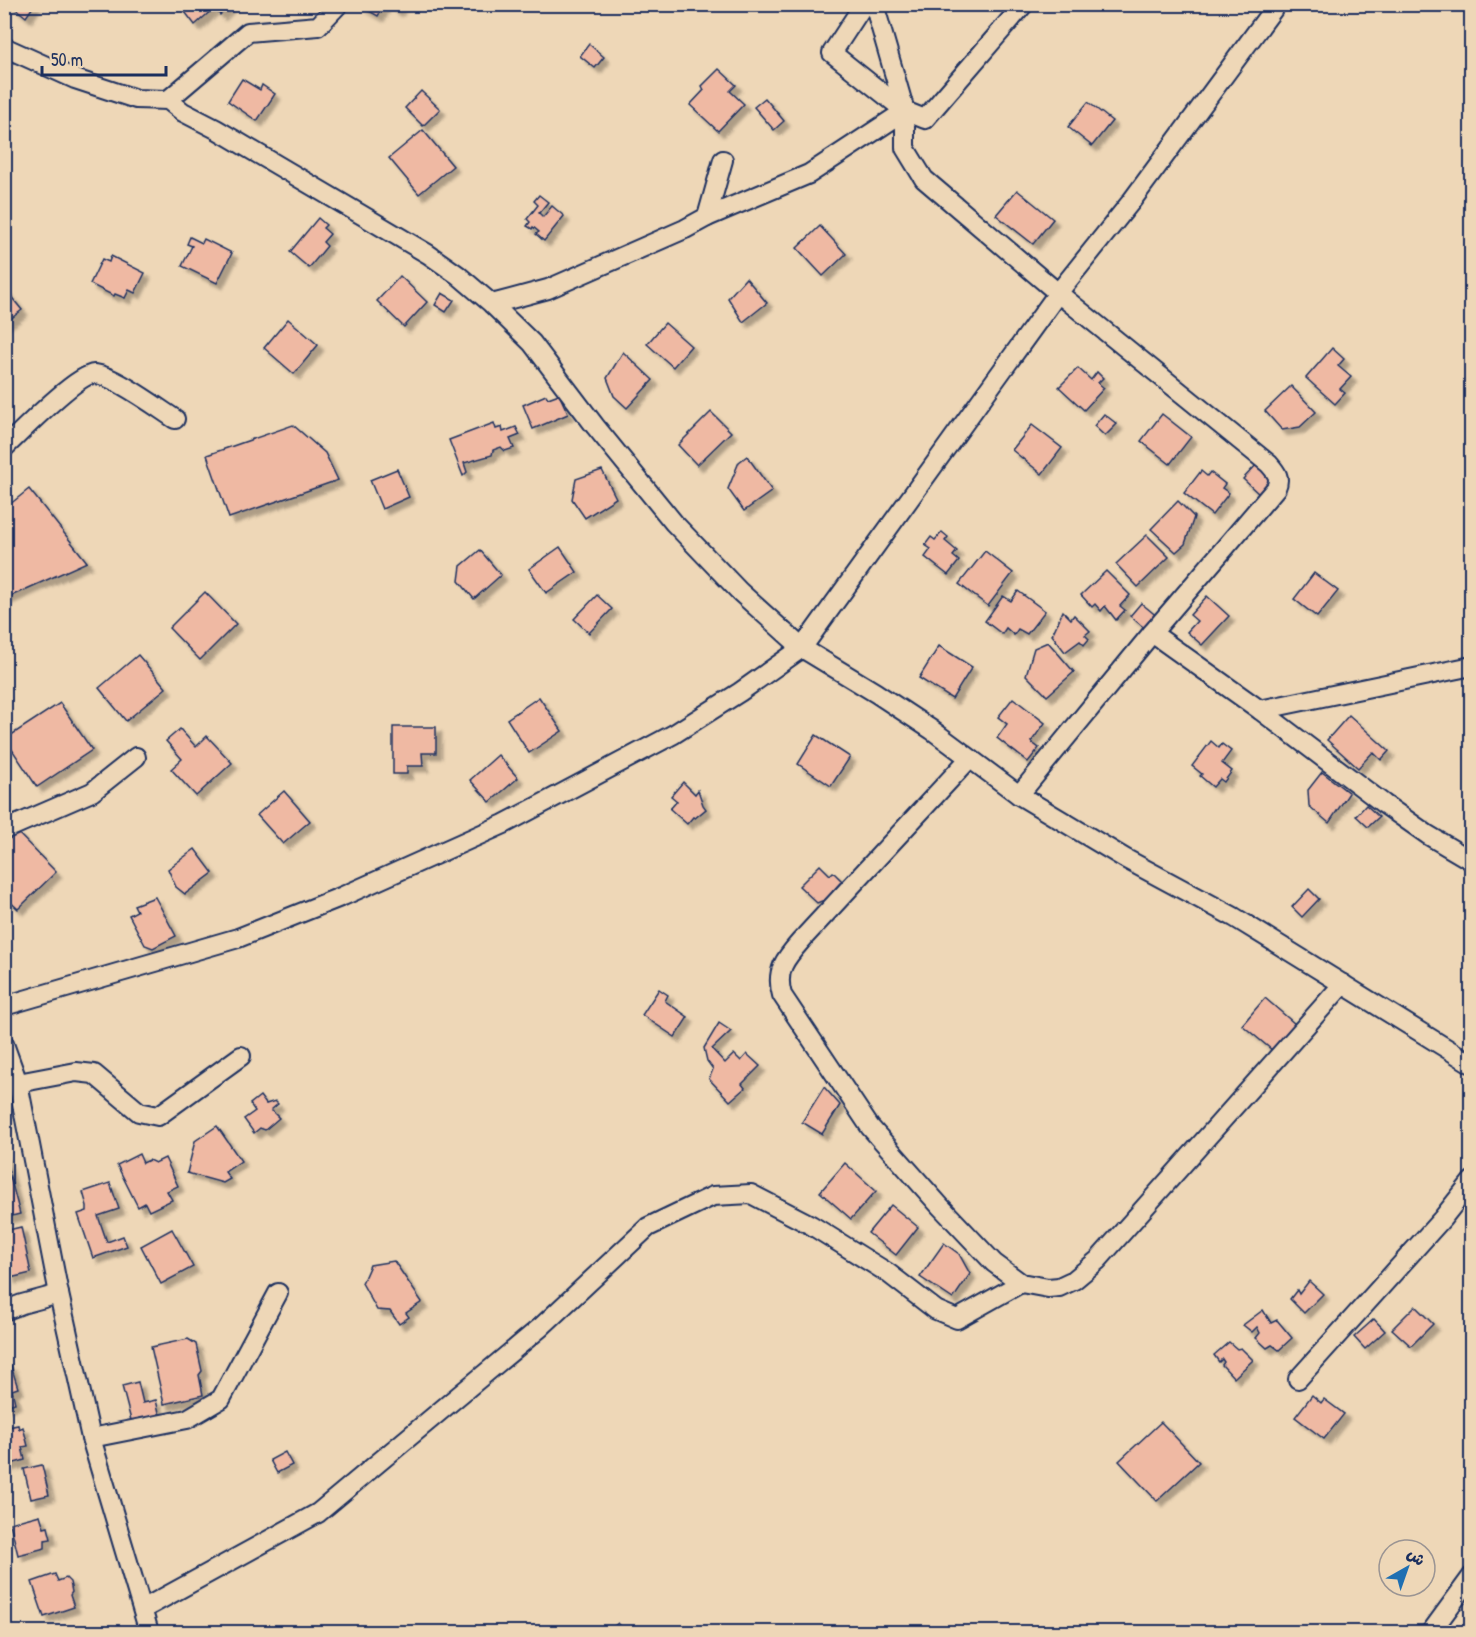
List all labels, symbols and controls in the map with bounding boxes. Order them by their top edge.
scale bar [42,39,166,77]
text: 50 m [51,47,83,72]
north arrow [1377,1538,1437,1598]
text: ش [1403,1542,1430,1571]

